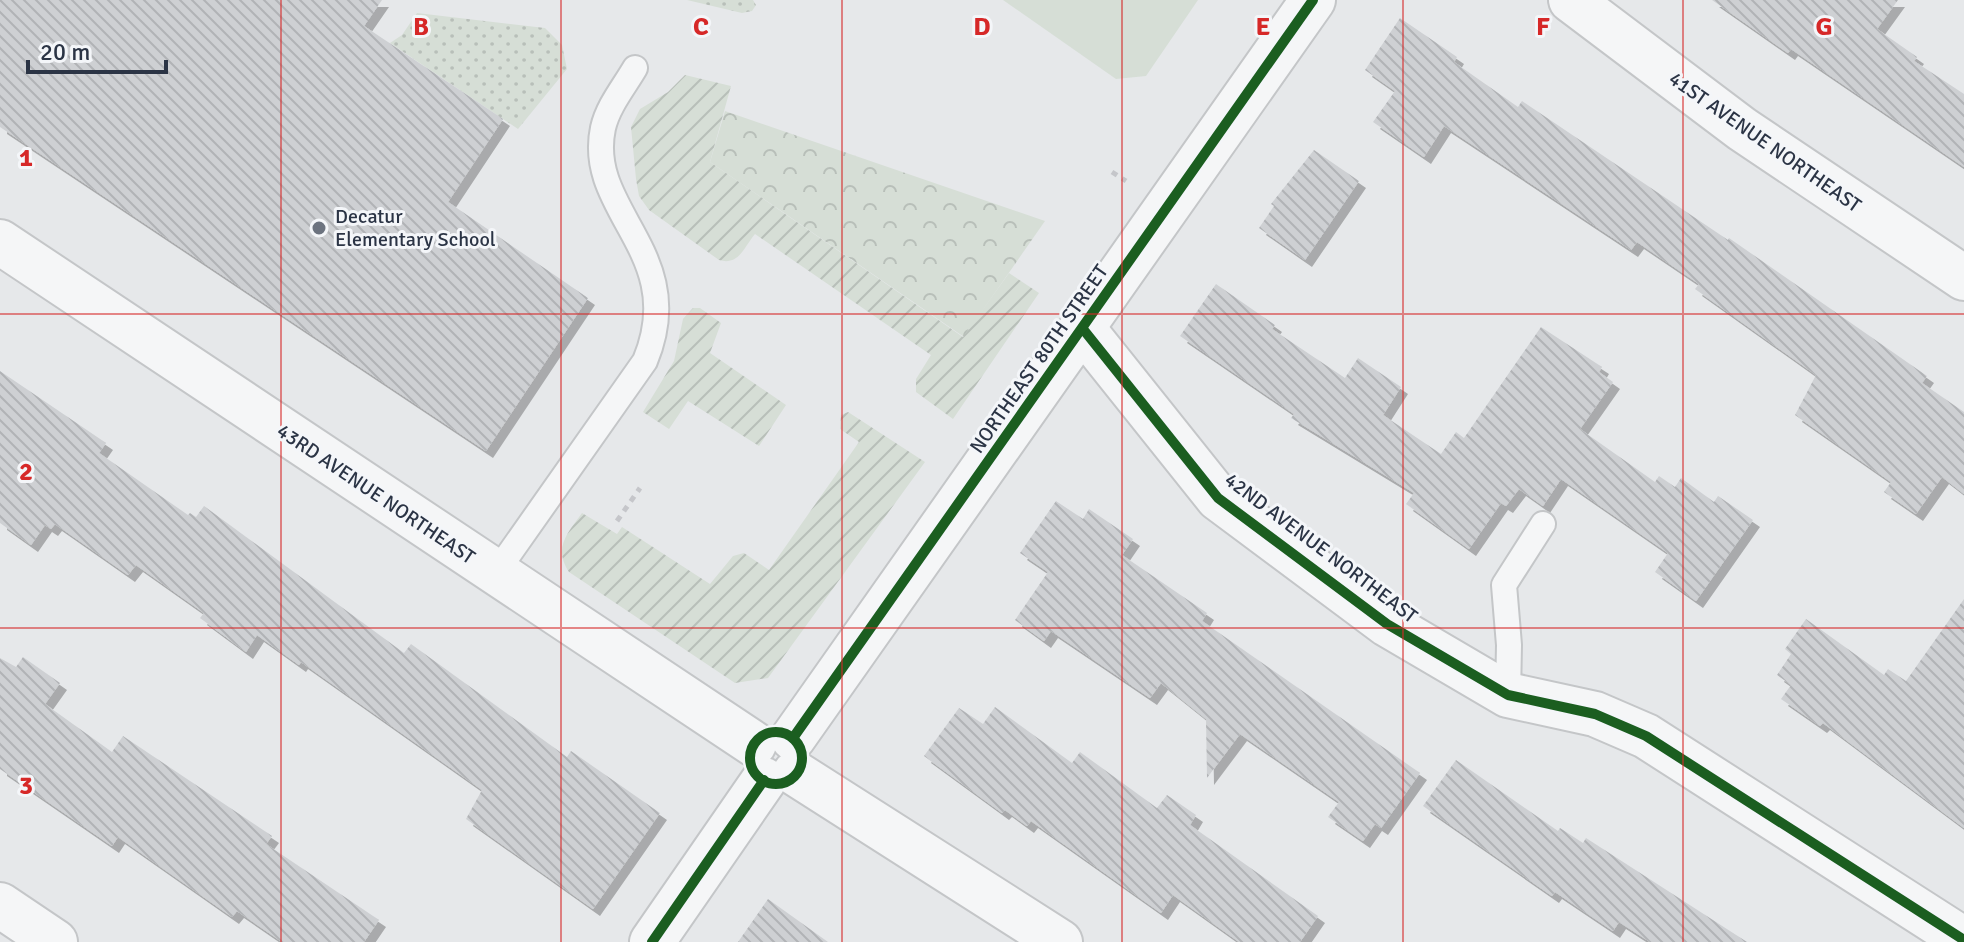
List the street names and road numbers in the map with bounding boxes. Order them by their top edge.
street label: 41ST AVENUE NORTHEAST [1664,66,1866,218]
street label: NORTHEAST 80TH STREET [964,260,1114,458]
street label: 43RD AVENUE NORTHEAST [272,418,480,570]
street label: 42ND AVENUE NORTHEAST [1220,467,1423,629]

